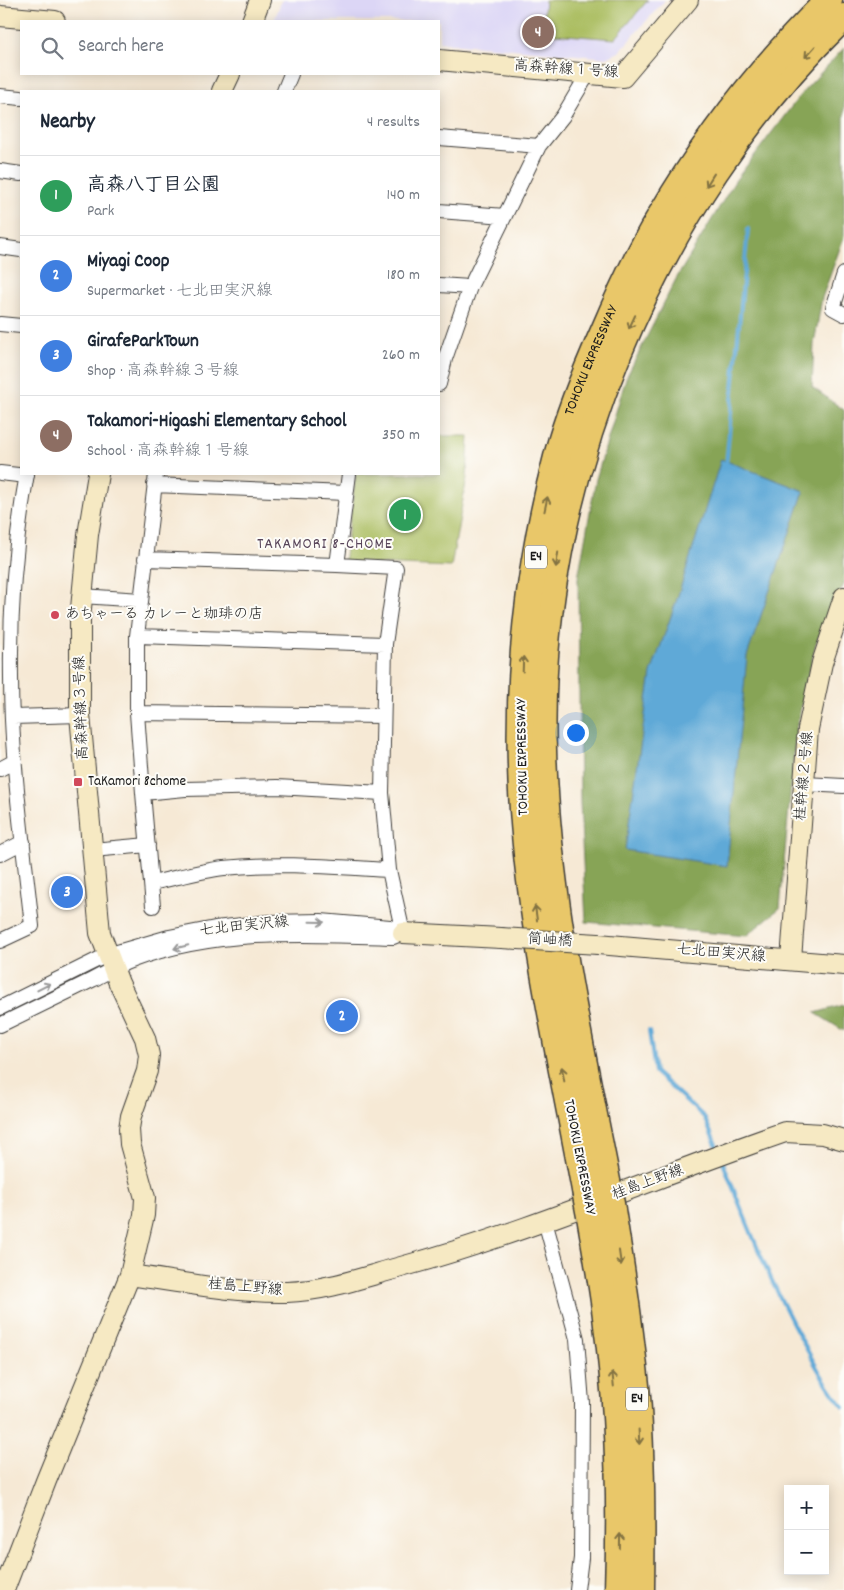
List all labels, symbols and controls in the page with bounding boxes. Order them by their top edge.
pin: 4 [522,13,554,51]
search box [20,20,440,75]
icon: search [38,34,66,62]
text: Search here [78,34,164,61]
one-way arrow [804,46,816,59]
street label: 高森幹線１号線 [513,55,619,85]
text: Nearby [40,108,95,138]
text: 4 results [367,111,420,134]
text: 高森八丁目公園 [87,173,220,200]
one-way arrow [705,173,715,187]
text: 1 [54,184,58,207]
text: 140 m [386,184,420,207]
text: Park [87,200,114,223]
text: Miyagi Coop [87,249,169,276]
text: 2 [53,264,60,287]
text: 180 m [387,264,420,287]
text: Supermarket · 七北田実沢線 [87,280,272,303]
street label: TOHOKU EXPRESSWAY [559,302,625,419]
one-way arrow [627,315,637,330]
text: GirafeParkTown [87,329,199,356]
text: 3 [52,344,60,367]
text: 260 m [382,344,420,367]
text: Shop · 高森幹線３号線 [87,360,239,383]
text: Takamori-Higashi Elementary School [87,409,347,436]
text: 4 [53,424,59,447]
text: 350 m [382,424,420,447]
text: School · 高森幹線１号線 [87,440,249,463]
pin: 1 [389,496,421,534]
one-way arrow [542,496,551,512]
district label: TAKAMORI 8-CHOME [257,533,393,556]
road number: E4 [525,546,547,568]
one-way arrow [552,552,562,568]
place label: あちゃーる カレーと珈琲の店 [65,604,263,626]
marker: あちゃーる カレーと珈琲の店 [49,609,61,621]
street label: 高森幹線３号線 [69,655,95,761]
one-way arrow [518,657,527,673]
street label: TOHOKU EXPRESSWAY [511,698,535,816]
your location [563,720,589,746]
street label: 桂幹線２号線 [790,730,820,822]
place label: TaKamori 8chome [88,771,187,793]
marker: TaKamori 8chome [72,776,84,788]
pin: 3 [51,873,83,911]
one-way arrow [530,906,540,922]
street label: 七北田実沢線 [198,911,290,943]
one-way arrow [309,917,325,927]
street label: 筒岫橋 [527,929,573,953]
street label: 七北田実沢線 [675,939,767,969]
one-way arrow [174,943,190,952]
one-way arrow [36,981,51,991]
pin: 2 [326,997,358,1035]
one-way arrow [558,1066,568,1082]
street label: TOHOKU EXPRESSWAY [557,1097,601,1217]
street label: 桂島上野線 [609,1160,687,1206]
one-way arrow [615,1250,625,1266]
street label: 桂島上野線 [207,1274,283,1302]
one-way arrow [608,1371,618,1387]
road number: E4 [626,1388,648,1410]
one-way arrow [634,1429,643,1445]
map controls [784,1485,829,1575]
button: + [784,1485,829,1530]
button: − [784,1530,829,1575]
one-way arrow [615,1534,624,1550]

